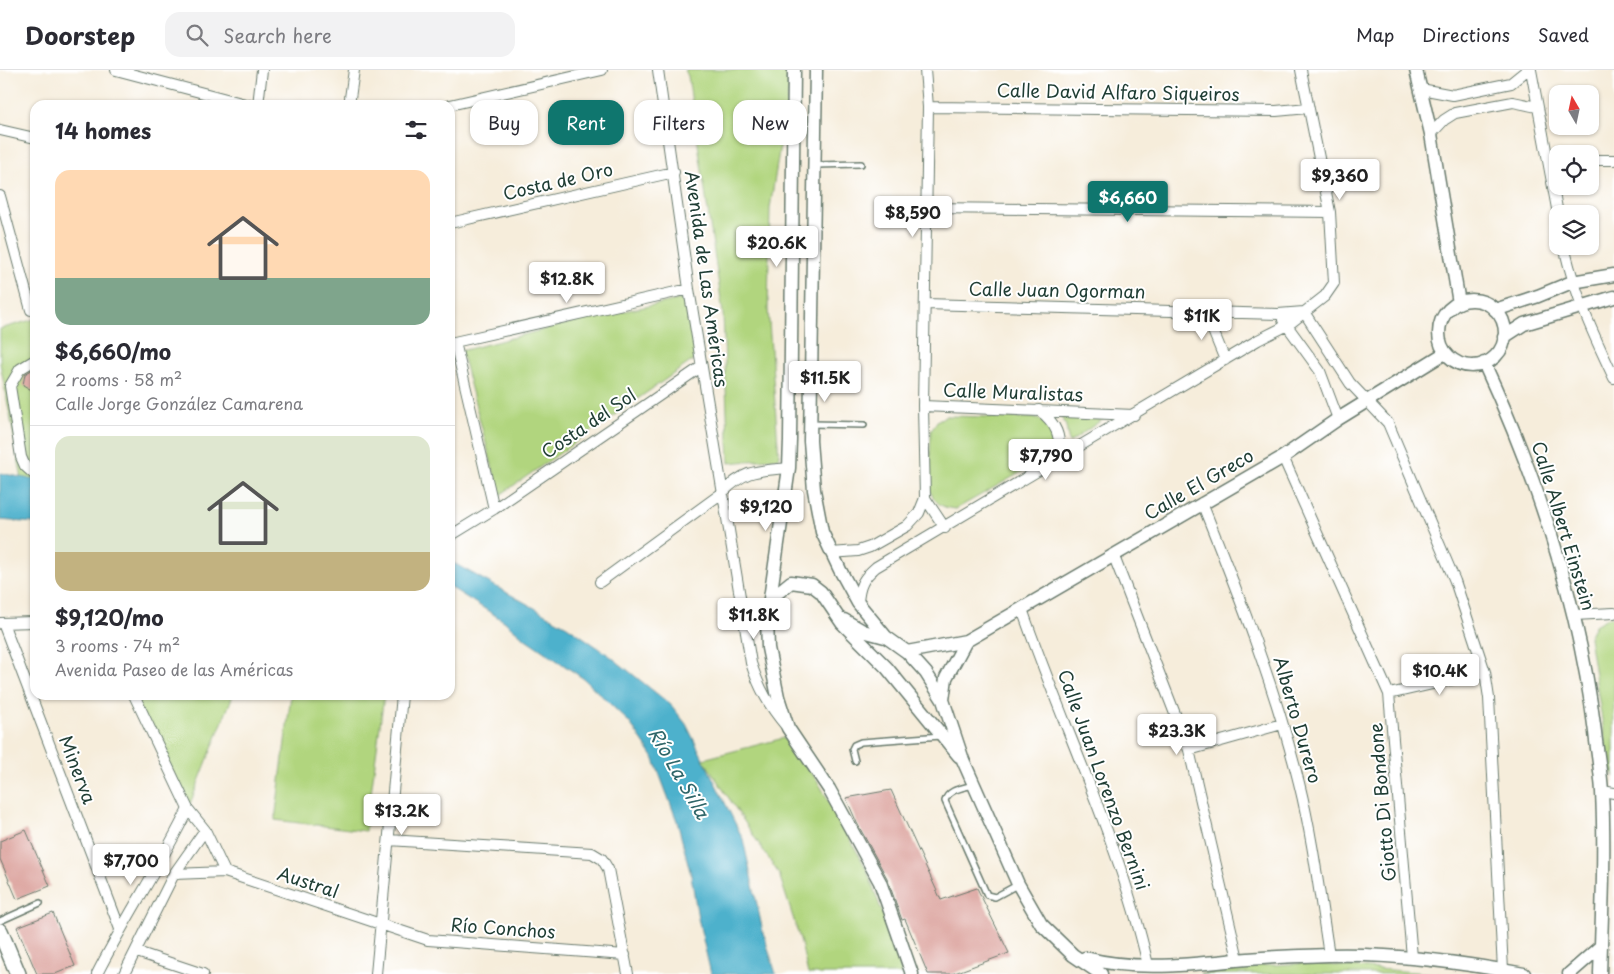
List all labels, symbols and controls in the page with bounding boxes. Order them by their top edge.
search box [165,12,515,57]
text: Doorstep [25,17,135,53]
icon: search [183,21,211,49]
text: Search here [223,21,332,49]
text: Map [1356,21,1394,48]
text: Directions [1422,21,1510,48]
text: Saved [1538,21,1589,48]
street label: Calle David Alfaro Siqueiros [996,76,1240,107]
north arrow [1549,85,1599,135]
map controls [1549,85,1599,255]
chip: Buy [470,100,538,145]
chip: Rent [548,100,624,145]
chip: Filters [634,100,723,145]
chip: New [733,100,807,145]
text: 14 homes [55,114,151,146]
icon: filters [402,116,430,144]
button: locate [1549,145,1599,195]
street label: Costa de Oro [500,155,615,206]
pin: $9,360 [1299,158,1381,201]
text: $9,360 [1312,163,1368,187]
street label: Avenida de Las Américas [679,169,736,389]
pin: $6,660 [1087,180,1169,223]
text: $6,660 [1099,185,1157,209]
pin: $8,590 [872,196,954,238]
text: $8,590 [885,200,941,224]
icon: home [198,203,288,293]
button: layers [1549,205,1599,255]
pin: $20.6K [736,226,818,268]
text: $20.6K [747,230,807,254]
pin: $12.8K [526,262,608,304]
text: $12.8K [540,266,594,290]
street label: Calle Juan Ogorman [968,274,1146,305]
pin: $11K [1172,298,1232,341]
text: $11K [1184,303,1220,327]
text: $6,660/mo [55,335,171,367]
pin: $11.5K [784,360,866,403]
text: $11.5K [800,365,850,389]
text: 2 rooms · 58 m² [55,367,182,391]
street label: Calle Muralistas [942,376,1084,407]
street label: Costa del Sol [535,381,641,465]
text: Calle Jorge González Camarena [55,391,303,415]
pin: $7,790 [1005,438,1087,481]
street label: Calle Albert Einstein [1526,438,1603,614]
street label: Calle El Greco [1138,441,1258,526]
text: $7,790 [1019,443,1073,467]
icon: home [198,468,288,558]
pin: $9,120 [725,490,807,532]
text: $9,120 [740,494,792,518]
pin: $11.8K [713,598,795,640]
text: $9,120/mo [55,601,164,633]
text: $11.8K [728,602,780,626]
text: 3 rooms · 74 m² [55,633,180,657]
street label: Alberto Durero [1267,653,1329,786]
pin: $10.4K [1399,654,1481,696]
text: Avenida Paseo de las Américas [55,657,293,681]
text: $10.4K [1412,658,1468,682]
street label: Calle Juan Lorenzo Bernini [1052,665,1157,894]
pin: $23.3K [1136,714,1218,756]
text: $23.3K [1148,718,1206,742]
water label: Río La Silla [642,722,718,824]
street label: Giotto Di Bondone [1361,722,1402,883]
street label: Minerva [53,731,104,808]
pin: $13.2K [361,794,443,836]
text: $13.2K [375,798,429,822]
pin: $7,700 [90,844,172,886]
text: $7,700 [103,848,159,872]
street label: Austral [274,859,343,904]
street label: Río Conchos [450,910,556,945]

